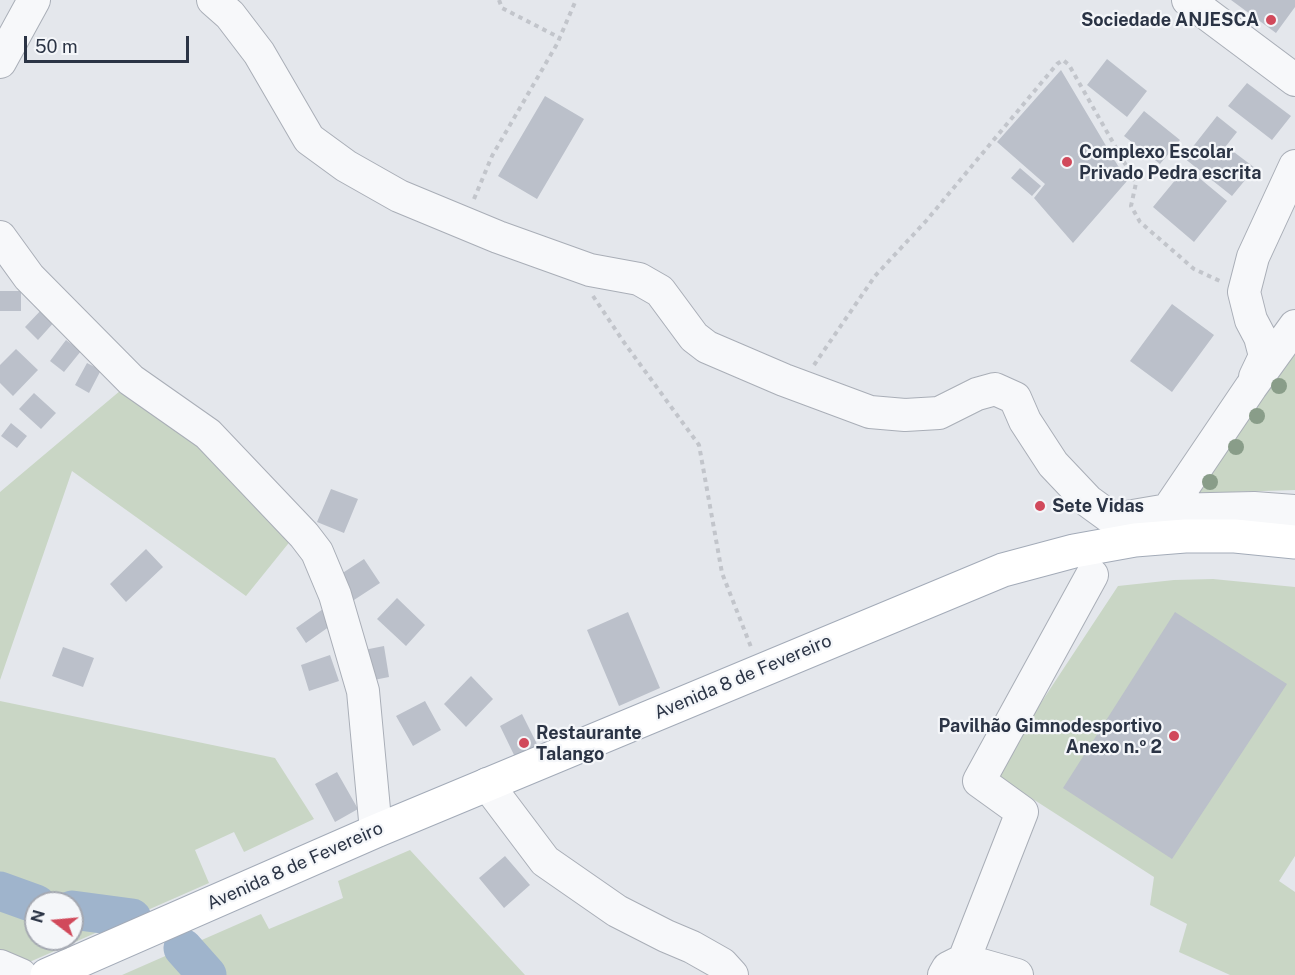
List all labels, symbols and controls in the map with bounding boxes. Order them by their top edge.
place label: Sociedade ANJESCA [1081,9,1259,31]
marker: Sociedade ANJESCA [1264,13,1278,27]
scale bar [27,24,192,62]
text: 50 m [35,36,78,57]
place label: Complexo Escolar Privado Pedra escrita [1079,141,1261,184]
marker: Complexo Escolar Privado Pedra escrita [1060,155,1074,169]
place label: Sete Vidas [1052,495,1144,517]
marker: Sete Vidas [1033,499,1047,513]
street label: Avenida 8 de Fevereiro [651,630,835,724]
place label: Pavilhão Gimnodesportivo Anexo n.º 2 [939,715,1162,758]
place label: Restaurante Talango [536,722,642,764]
marker: Pavilhão Gimnodesportivo Anexo n.º 2 [1167,729,1181,743]
marker: Restaurante Talango [517,736,531,750]
street label: Avenida 8 de Fevereiro [204,817,386,915]
north arrow [24,891,84,951]
text: N [27,908,49,925]

